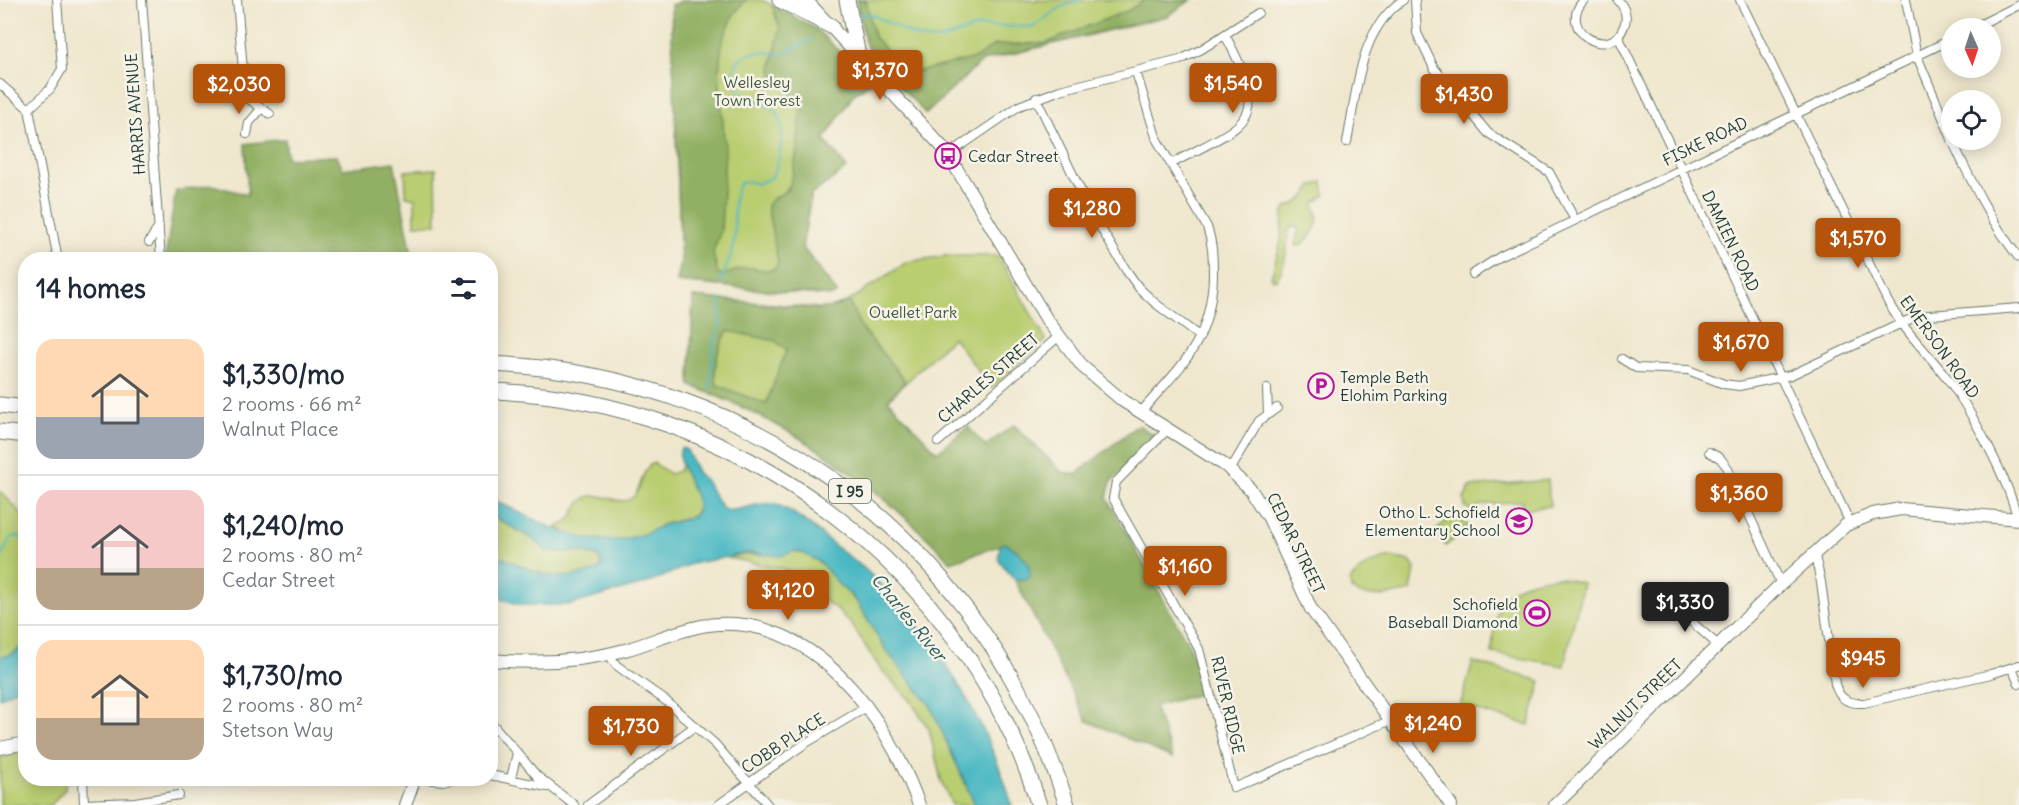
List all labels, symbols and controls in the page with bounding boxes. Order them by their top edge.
north arrow [1941,18,2001,78]
map controls [1941,18,2001,150]
pin: $1,370 [831,50,929,101]
street label: HARRIS AVENUE [121,52,149,176]
text: $1,370 [851,57,909,82]
pin: $1,540 [1184,63,1282,114]
pin: $2,030 [190,64,288,115]
text: $1,540 [1203,70,1263,95]
text: $2,030 [207,71,271,96]
park label: Wellesley Town Forest [714,72,801,110]
pin: $1,430 [1415,74,1513,125]
text: $1,430 [1435,81,1493,106]
button: locate [1941,90,2001,150]
street label: FISKE ROAD [1659,112,1751,170]
bus stop icon: Cedar Street [933,141,963,171]
place label: Cedar Street [968,146,1059,166]
street label: DAMIEN ROAD [1698,187,1764,295]
pin: $1,280 [1043,188,1141,239]
text: $1,280 [1063,195,1121,220]
pin: $1,570 [1809,218,1907,269]
text: $1,570 [1829,225,1887,250]
text: 14 homes [36,272,146,305]
icon: filters [447,272,480,305]
street label: EMERSON ROAD [1896,292,1984,402]
park label: Ouellet Park [869,302,957,322]
pin: $1,670 [1692,322,1790,373]
street label: CHARLES STREET [933,329,1043,427]
text: $1,670 [1712,329,1770,354]
text: $1,330/mo [222,358,345,391]
icon: home [84,363,156,435]
place label: Temple Beth Elohim Parking [1340,367,1447,405]
parking icon: Temple Beth Elohim Parking [1306,371,1336,401]
text: 2 rooms · 66 m² [222,391,362,416]
text: Walnut Place [222,416,339,441]
pin: $1,360 [1690,473,1788,524]
road number: I 95 [829,479,871,503]
text: $1,360 [1710,480,1768,505]
street label: CEDAR STREET [1263,489,1329,597]
place label: Otho L. Schofield Elementary School [1365,502,1500,540]
school or university icon: Otho L. Schofield Elementary School [1504,506,1534,536]
text: $1,240/mo [222,509,344,542]
icon: home [84,514,156,586]
text: 2 rooms · 80 m² [222,542,363,567]
pin: $1,160 [1136,546,1234,597]
text: $1,160 [1158,553,1212,578]
text: Cedar Street [222,567,335,592]
water label: Charles River [866,568,953,668]
pin: $1,120 [739,570,837,621]
text: $1,120 [761,577,815,602]
pin: $1,330 [1636,582,1734,633]
text: $1,330 [1656,589,1714,614]
place label: Schofield Baseball Diamond [1388,594,1518,632]
sports icon: Schofield Baseball Diamond [1522,598,1552,628]
pin: $945 [1827,638,1899,689]
text: $945 [1840,645,1886,670]
street label: RIVER RIDGE [1207,654,1249,756]
street label: WALNUT STREET [1584,654,1686,754]
text: $1,730/mo [222,659,343,692]
icon: home [84,664,156,736]
text: 2 rooms · 80 m² [222,692,363,717]
pin: $1,240 [1384,703,1482,754]
pin: $1,730 [582,706,680,757]
street label: COBB PLACE [737,709,829,777]
text: $1,240 [1404,710,1462,735]
text: $1,730 [602,713,660,738]
text: Stetson Way [222,717,334,742]

